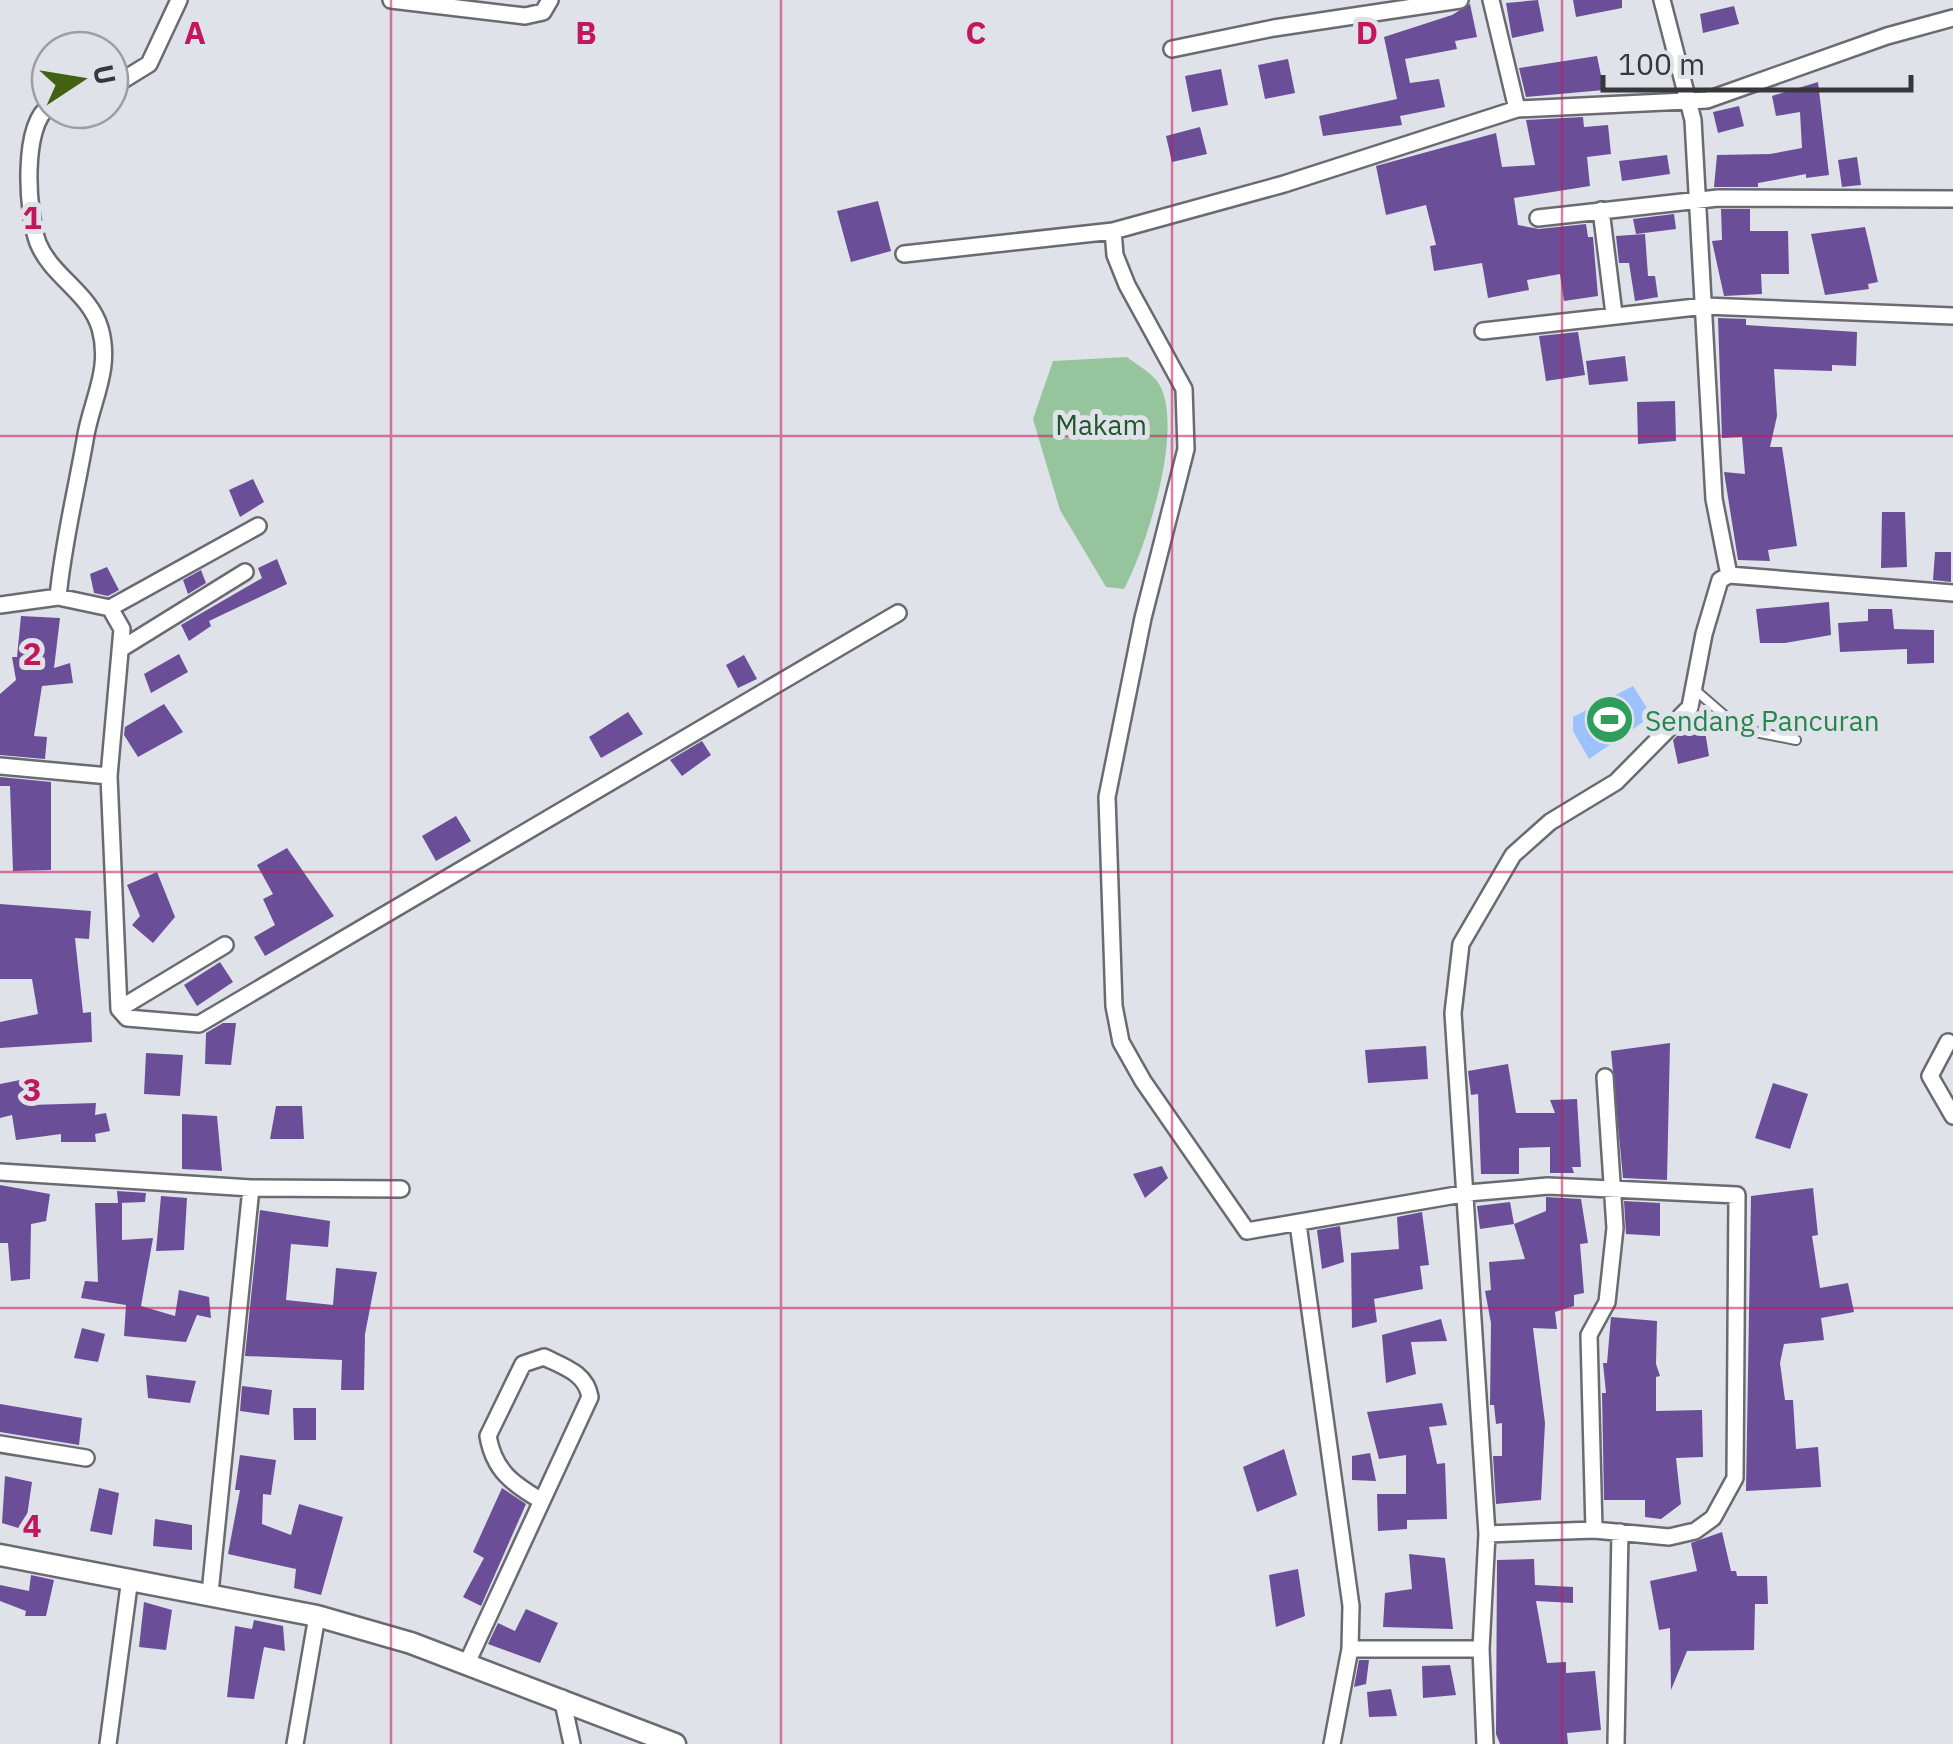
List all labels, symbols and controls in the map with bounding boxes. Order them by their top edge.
text: A [184,11,206,53]
text: B [575,11,597,53]
text: C [966,11,986,53]
text: D [1356,11,1378,53]
north arrow [30,30,130,130]
scale bar [1603,30,1910,92]
text: 100 m [1618,44,1705,83]
text: U [85,61,125,88]
text: 1 [22,196,42,238]
park label: Makam [1055,406,1147,443]
text: 2 [22,632,42,674]
sports icon: Sendang Pancuran [1584,694,1636,746]
place label: Sendang Pancuran [1645,702,1880,739]
text: 3 [22,1068,42,1110]
text: 4 [22,1504,42,1546]

